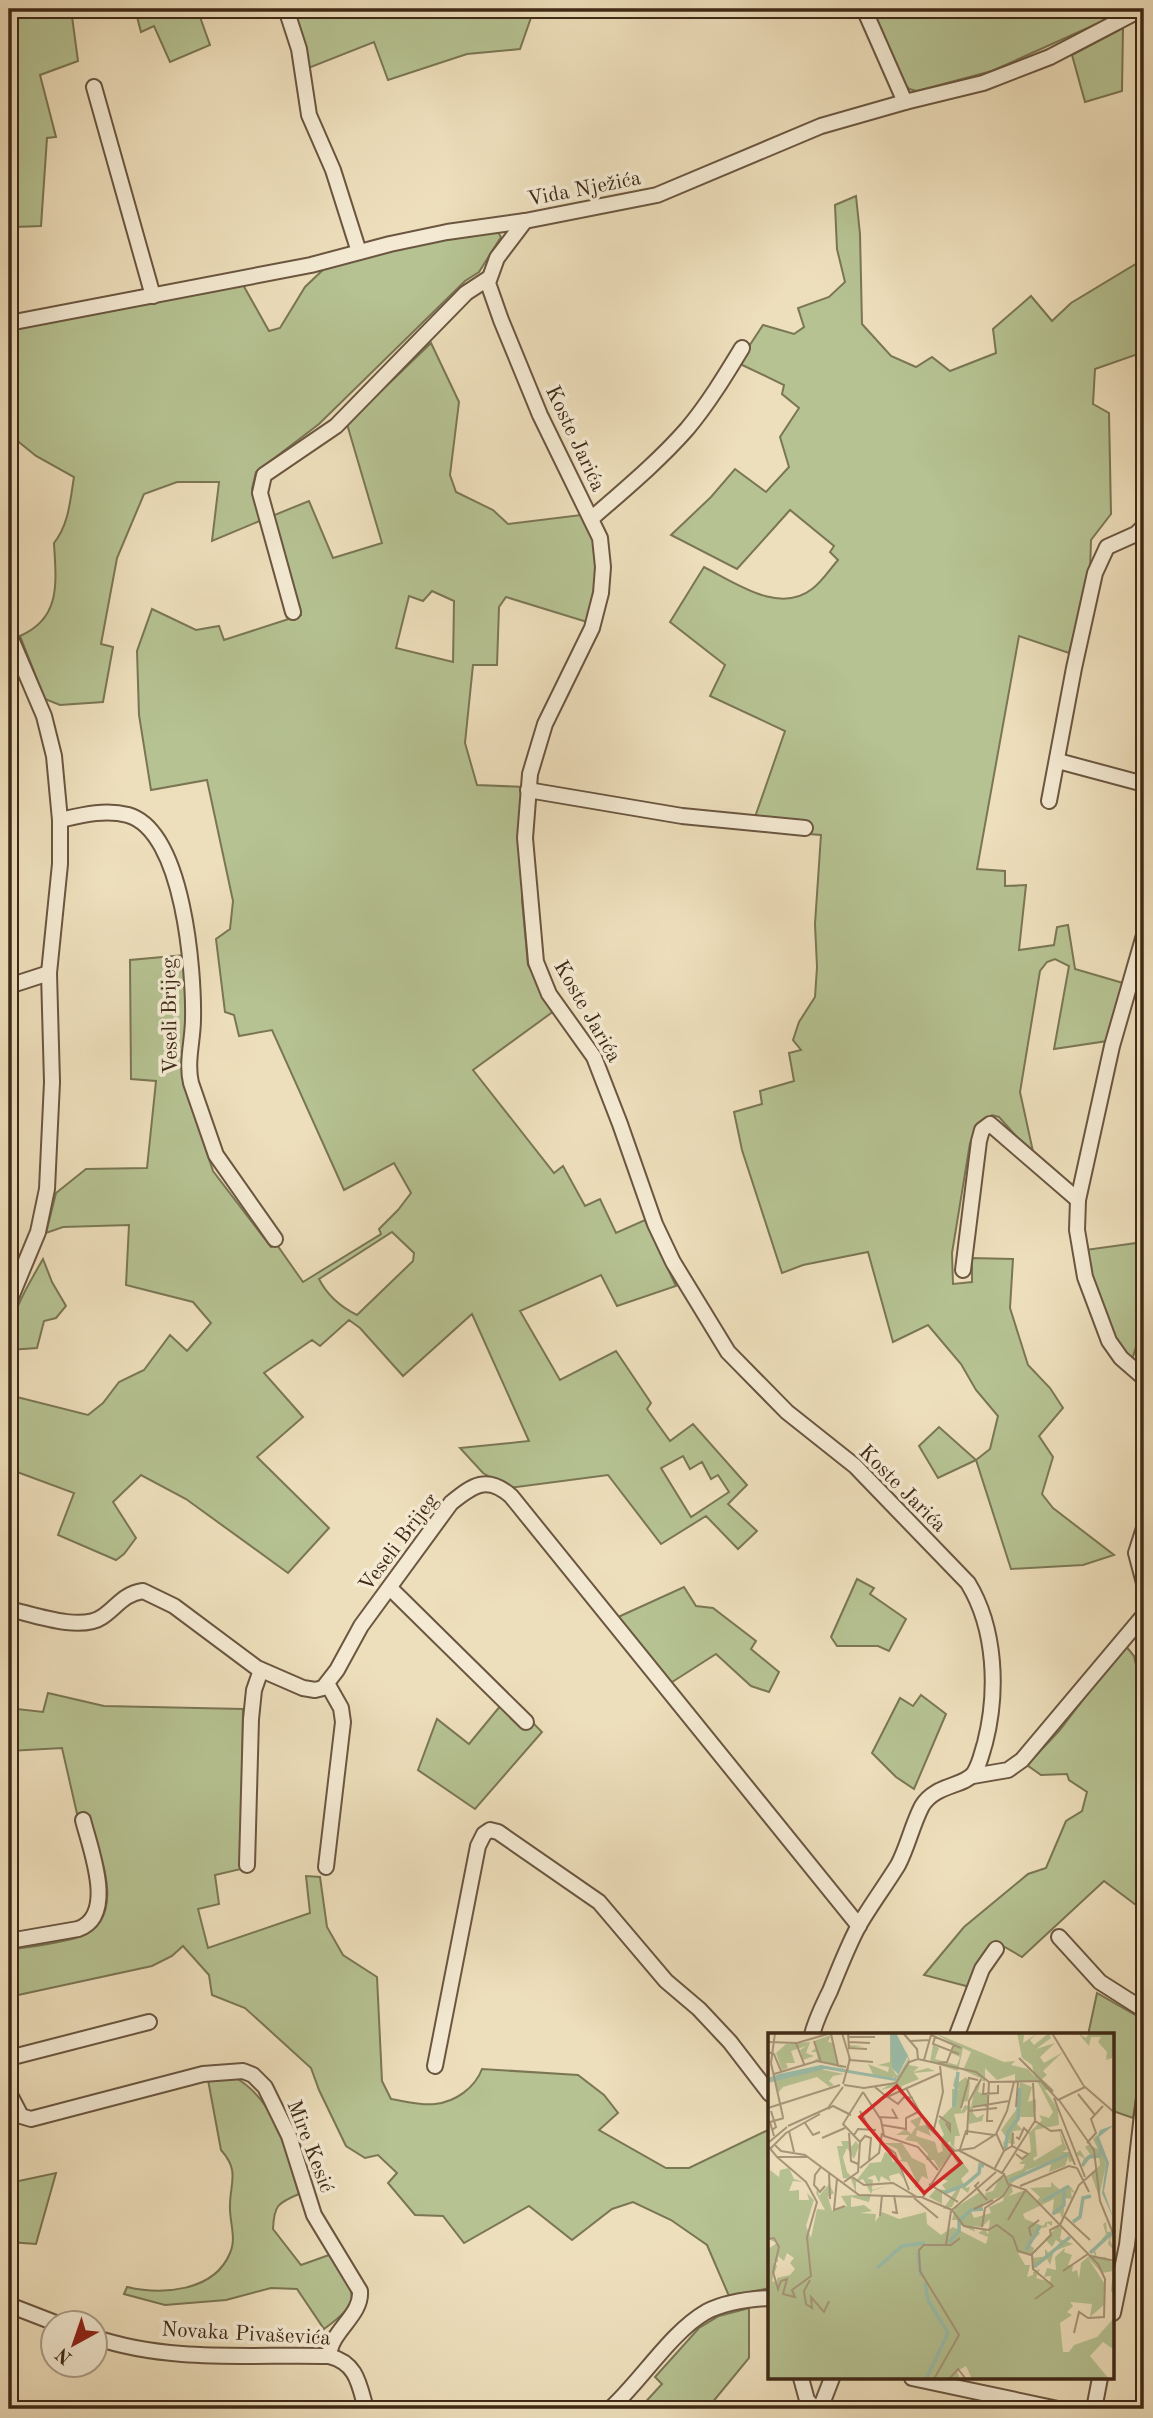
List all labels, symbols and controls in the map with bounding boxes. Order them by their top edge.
street label: Vida Nježića [526,168,643,211]
street label: Koste Jarića [541,383,608,495]
street label: Veseli Brijeg [159,957,182,1074]
street label: Koste Jarića [549,957,624,1066]
street label: Koste Jarića [854,1441,950,1537]
street label: Veseli Brijeg [356,1490,443,1596]
inset map [768,2033,1114,2380]
street label: Mire Kesić [282,2098,337,2196]
north arrow [38,2310,108,2380]
street label: Novaka Pivaševića [161,2320,331,2349]
text: N [53,2343,76,2367]

